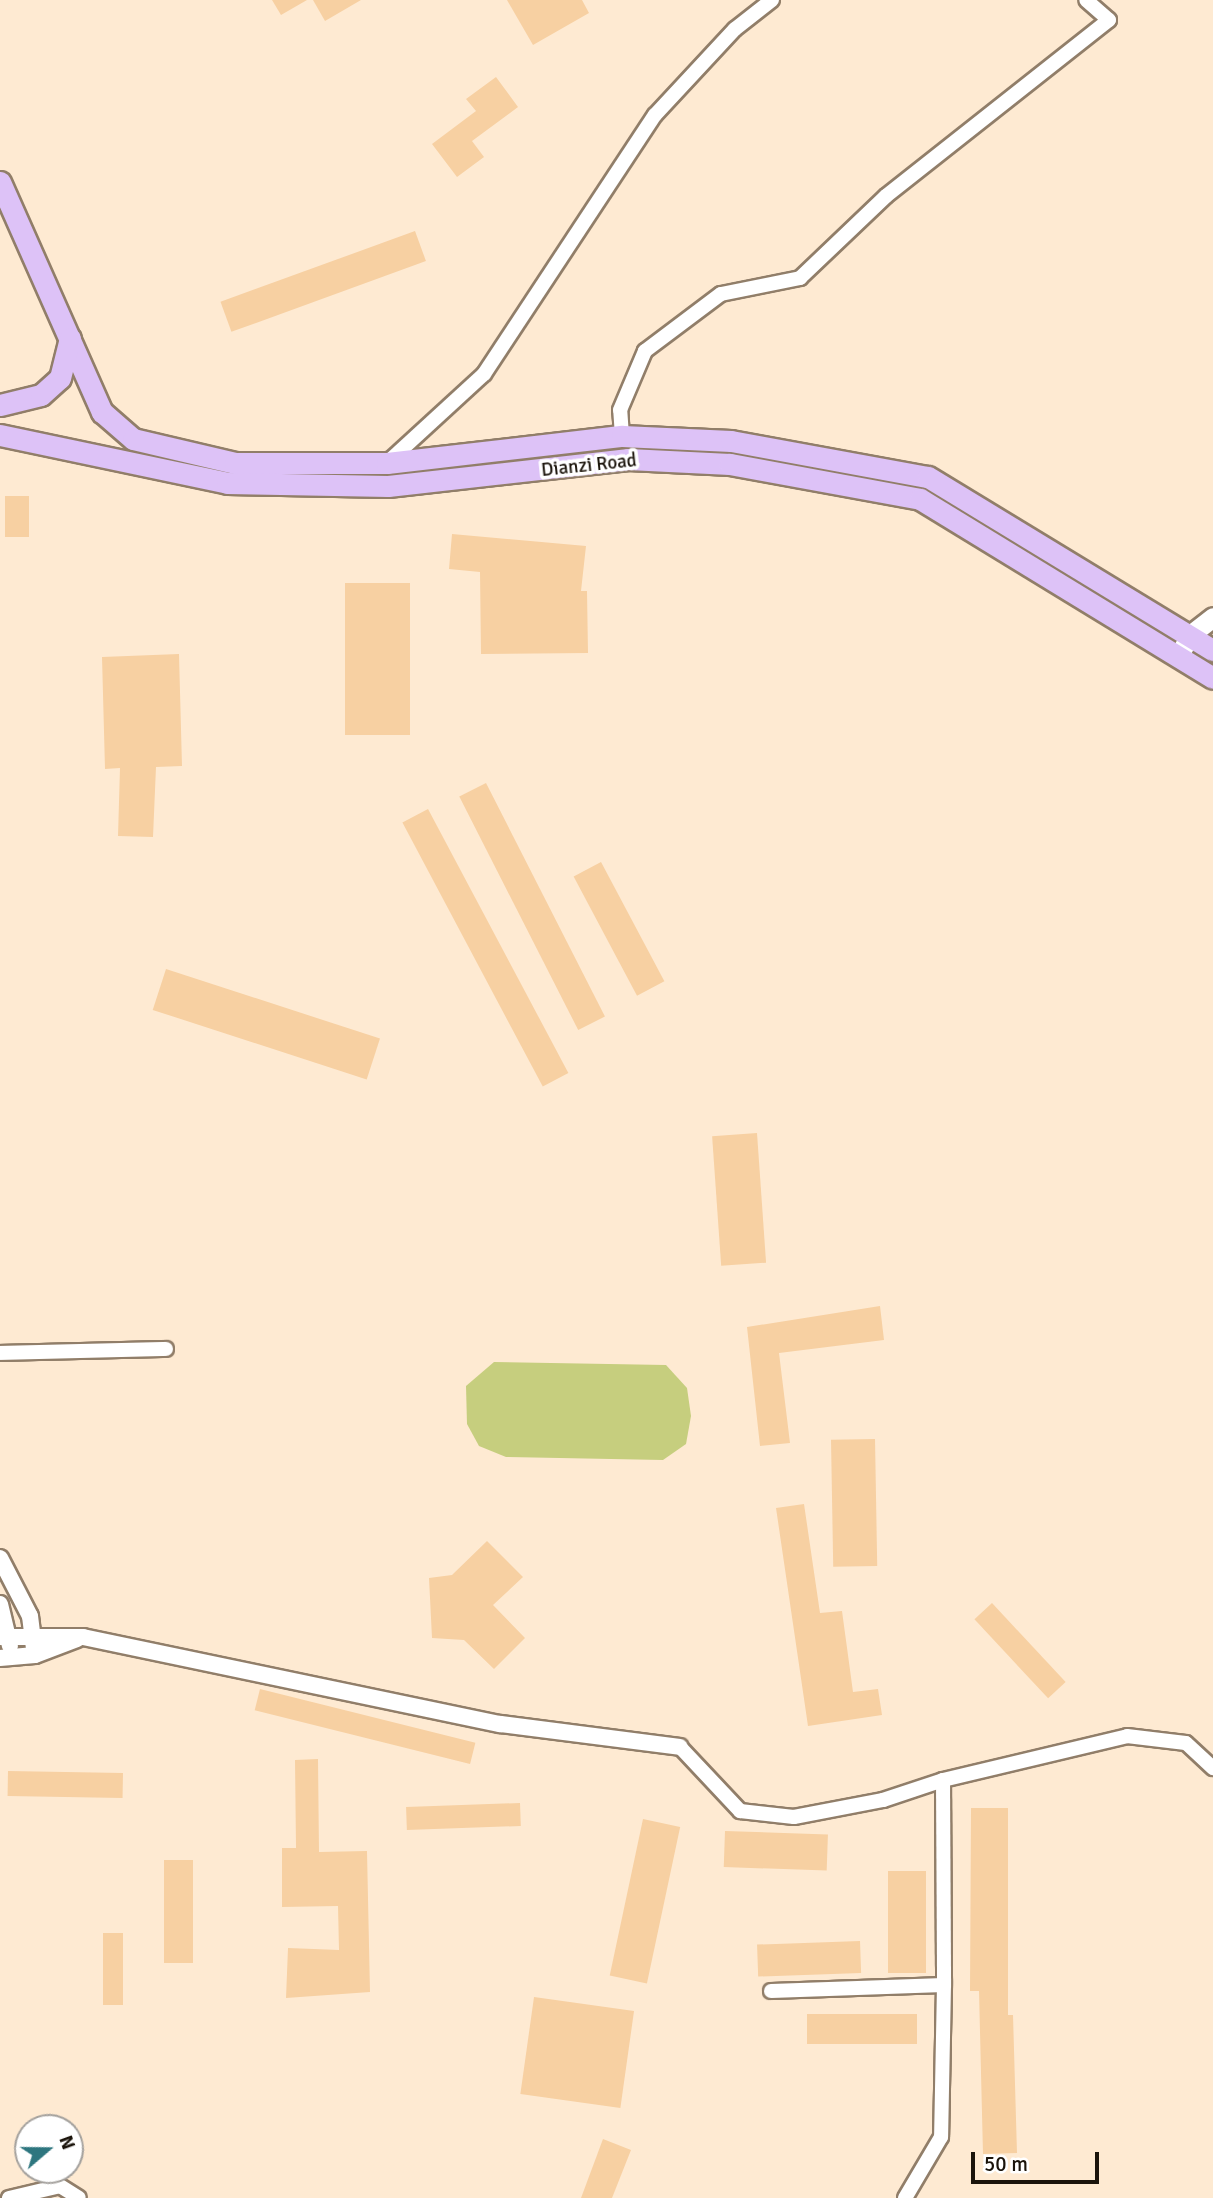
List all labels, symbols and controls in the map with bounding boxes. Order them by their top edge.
street label: Dianzi Road [540,450,638,482]
north arrow [14,2114,84,2184]
text: N [53,2132,80,2153]
scale bar [975,2138,1103,2182]
text: 50 m [984,2151,1028,2177]

